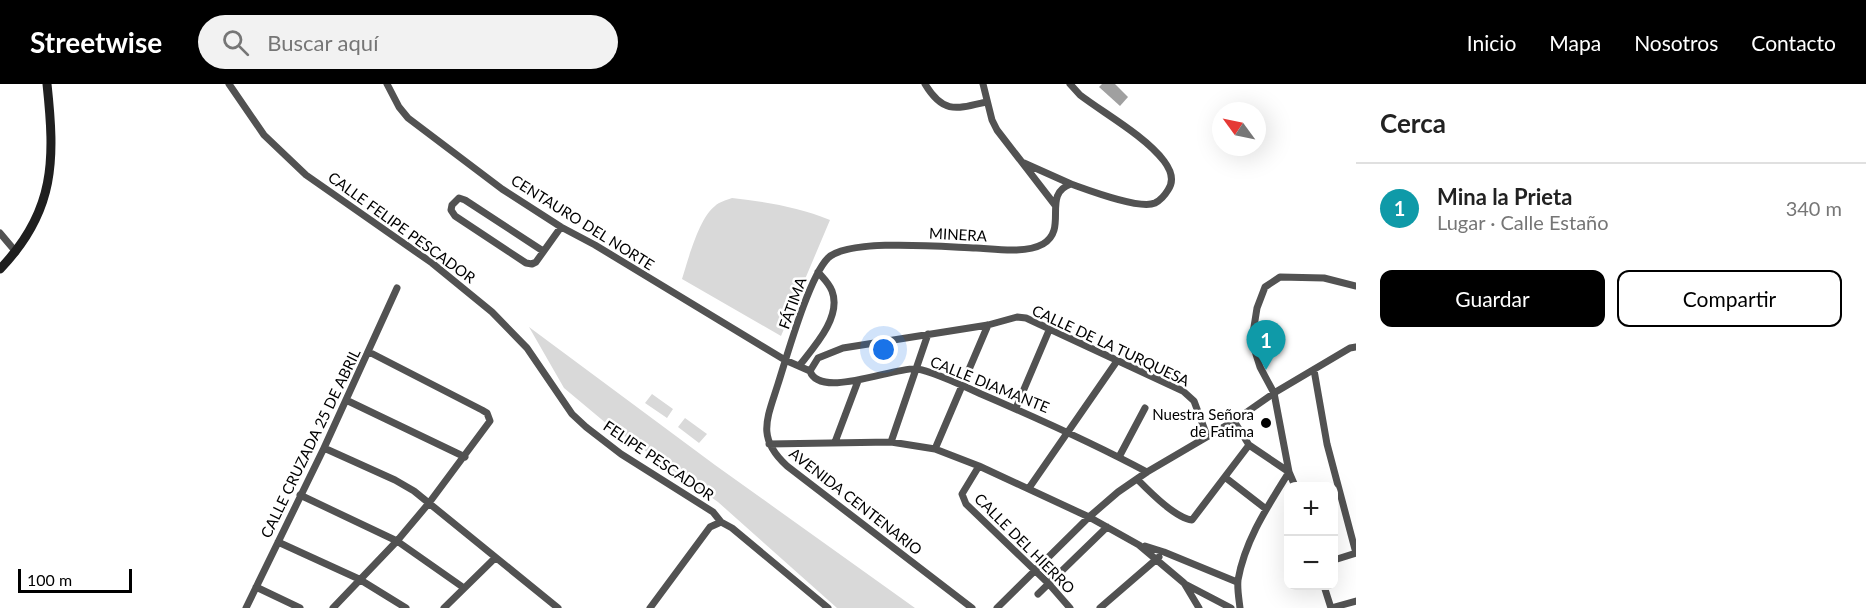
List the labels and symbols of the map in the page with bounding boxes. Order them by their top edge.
north arrow [1212,102,1266,156]
street label: CALLE FELIPE PESCADOR [325,168,480,287]
street label: CENTAURO DEL NORTE [508,171,658,273]
street label: MINERA [929,223,988,245]
street label: FÁTIMA [774,274,810,331]
street label: CALLE DE LA TURQUESA [1029,301,1193,390]
pin: 1 [1246,320,1286,370]
your location [869,335,898,364]
street label: CALLE CRUZADA 25 DE ABRIL [256,345,364,540]
street label: CALLE DIAMANTE [928,352,1052,416]
place label: Nuestra Señora de Fatima [1152,405,1254,440]
street label: FELIPE PESCADOR [600,416,718,504]
marker: Nuestra Señora de Fatima [1259,416,1273,430]
street label: AVENIDA CENTENARIO [786,444,926,558]
street label: CALLE DEL HIERRO [971,489,1079,597]
scale bar [18,566,132,594]

